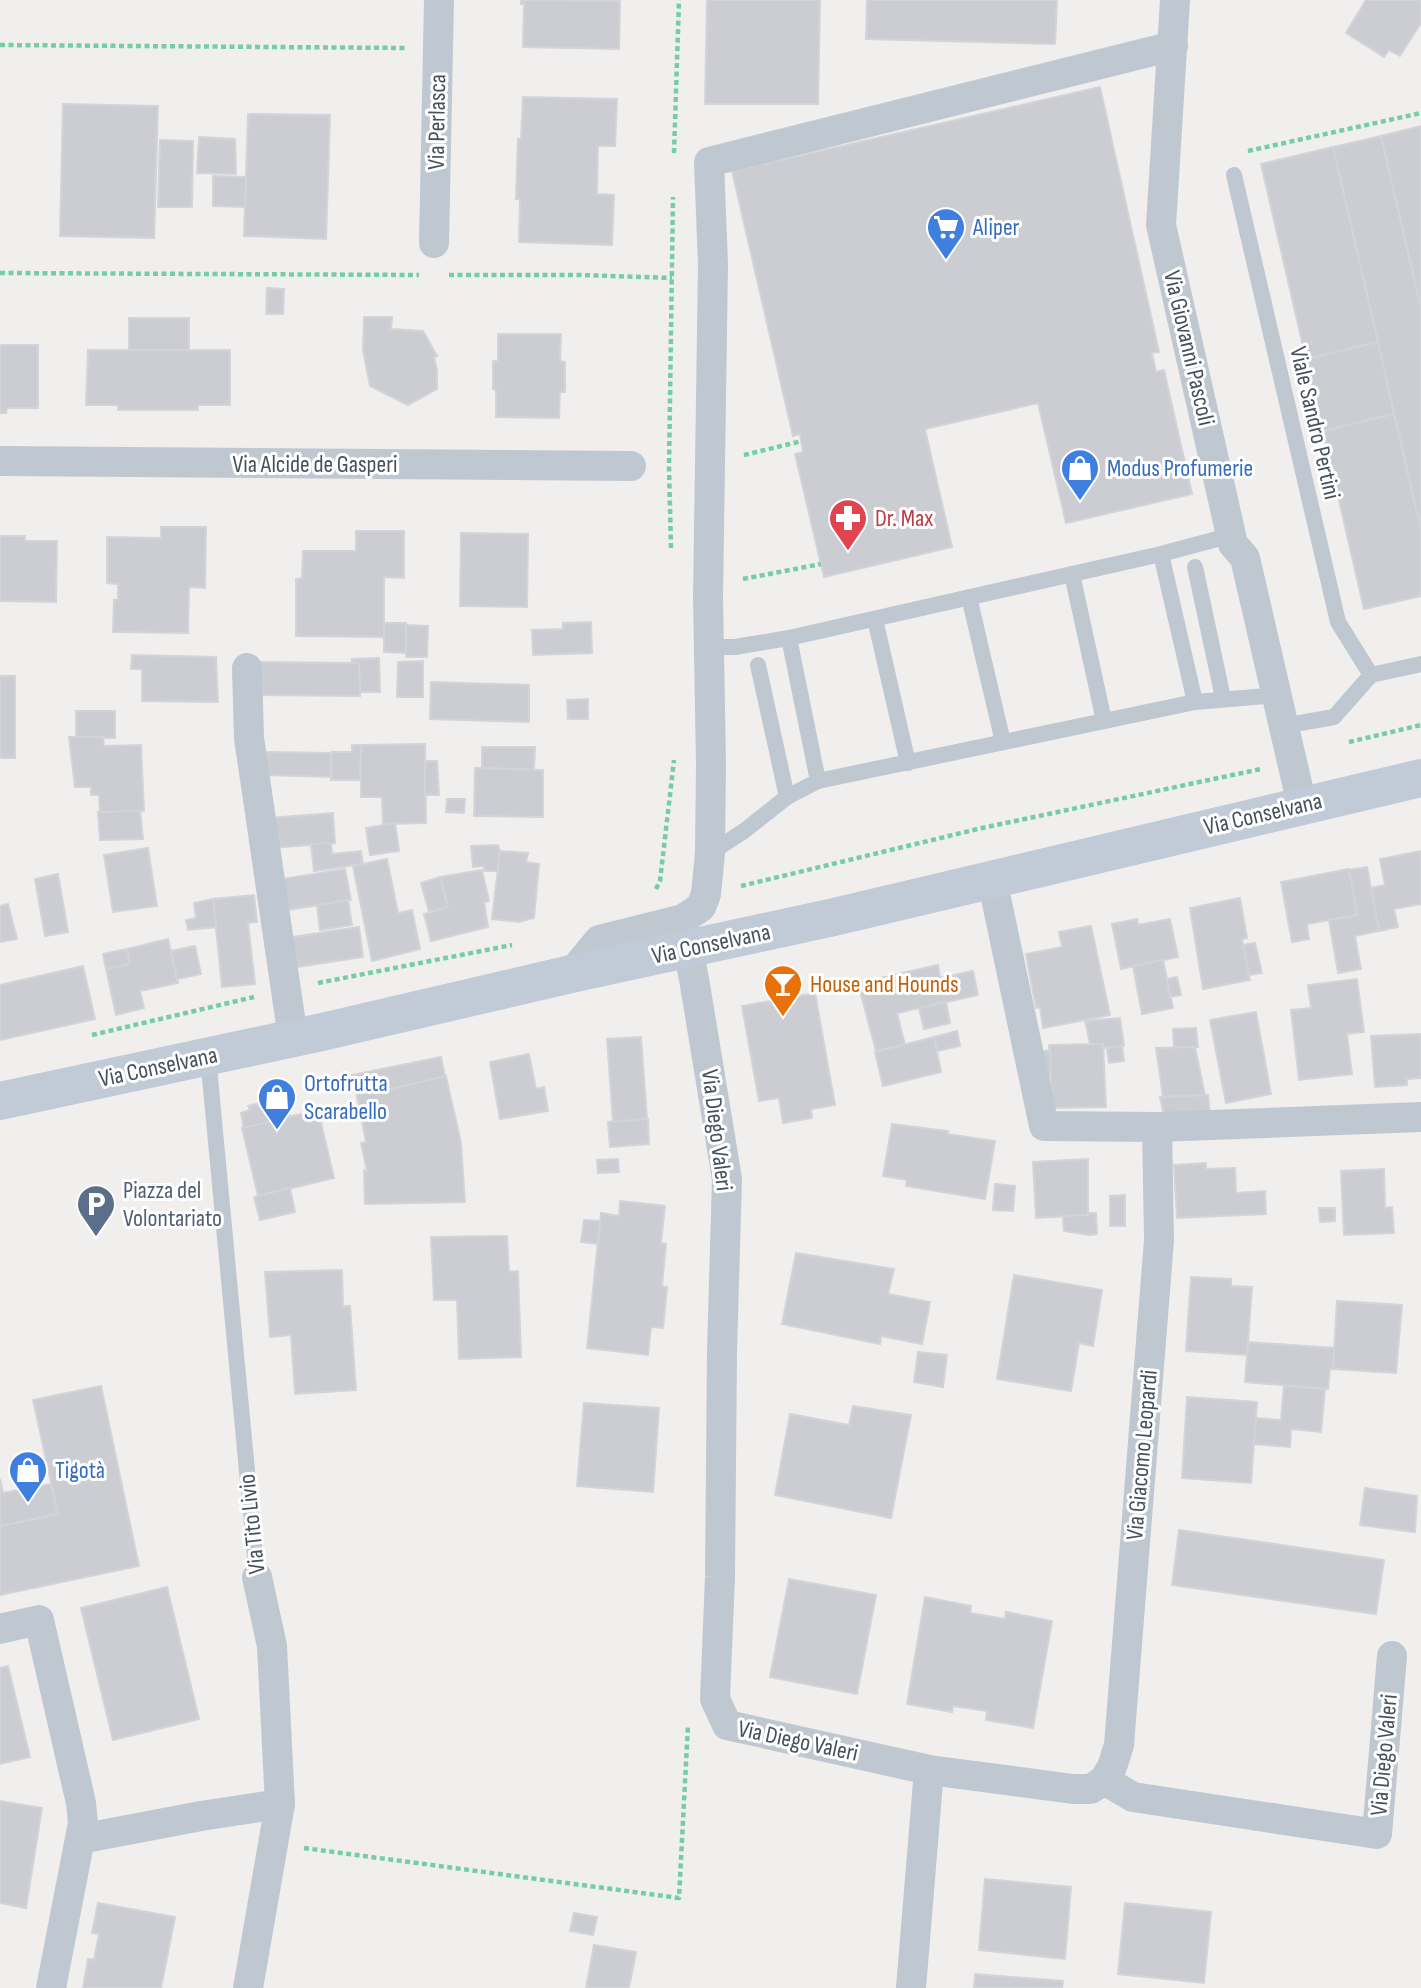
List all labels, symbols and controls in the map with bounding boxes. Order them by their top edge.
street label: Via Perlasca [422,74,452,170]
supermarket icon: Aliper [925,206,967,261]
place label: Aliper [972,213,1020,242]
street label: Via Giovanni Pascoli [1157,268,1221,428]
street label: Viale Sandro Pertini [1283,344,1347,502]
shop icon: Modus Profumerie [1059,447,1101,502]
street label: Via Alcide de Gasperi [232,450,398,479]
place label: Modus Profumerie [1107,454,1253,483]
pharmacy icon: Dr. Max [827,497,869,552]
place label: Dr. Max [875,504,933,533]
street label: Via Conselvana [1201,786,1325,842]
street label: Via Conselvana [649,917,773,971]
bar icon: House and Hounds [762,963,804,1018]
place label: House and Hounds [810,970,959,999]
street label: Via Conselvana [96,1040,220,1094]
street label: Via Diego Valeri [695,1068,739,1192]
place label: Ortofrutta Scarabello [304,1069,388,1126]
shop icon: Ortofrutta Scarabello [256,1076,298,1131]
place label: Piazza del Volontariato [123,1176,222,1233]
parking icon: Piazza del Volontariato [75,1183,117,1238]
street label: Via Giacomo Leopardi [1120,1369,1164,1541]
shop icon: Tigotà [7,1449,49,1504]
place label: Tigotà [55,1456,105,1485]
street label: Via Tito Livio [232,1473,272,1575]
street label: Via Diego Valeri [1364,1693,1404,1817]
street label: Via Diego Valeri [735,1714,861,1768]

